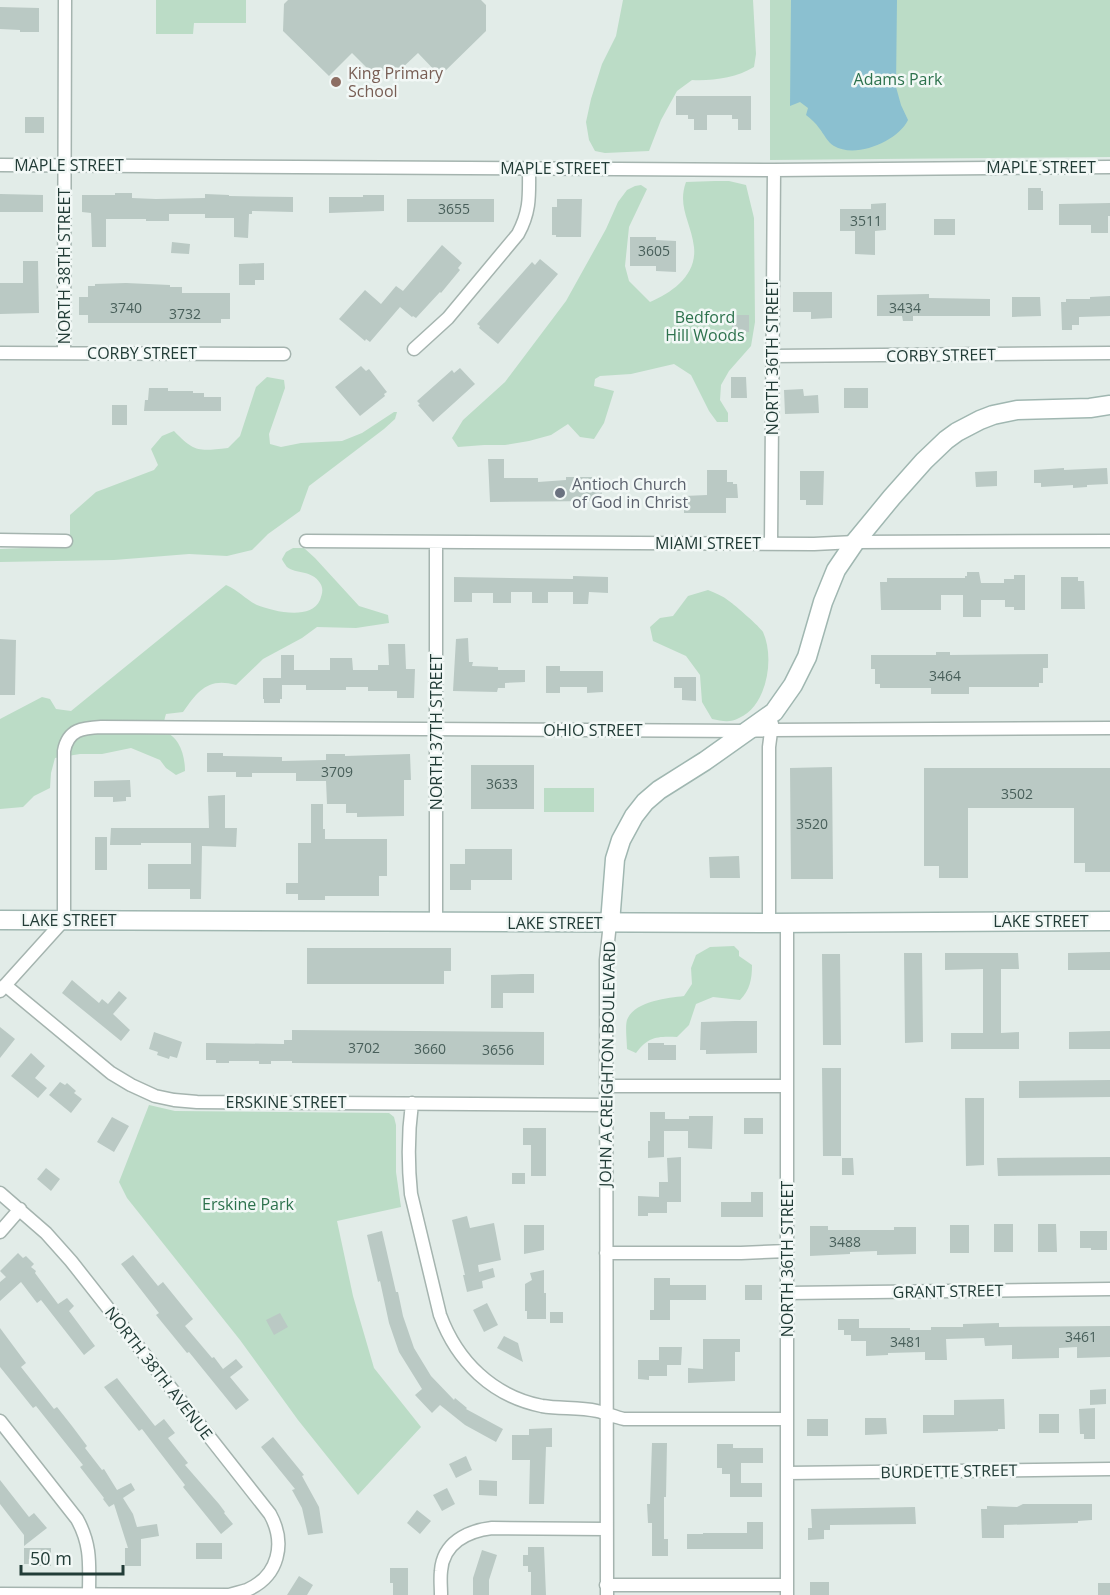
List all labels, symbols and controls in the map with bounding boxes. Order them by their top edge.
place label: King Primary School [348,62,444,102]
park label: Adams Park [854,68,943,90]
marker: King Primary School [329,75,343,89]
street label: MAPLE STREET [14,154,124,176]
street label: MAPLE STREET [986,156,1096,178]
street label: MAPLE STREET [500,157,610,179]
street label: NORTH 38TH STREET [53,188,75,344]
house number: 3655 [438,199,470,218]
house number: 3511 [850,211,882,230]
house number: 3605 [638,241,670,260]
street label: NORTH 36TH STREET [761,279,783,435]
house number: 3740 [110,298,142,317]
house number: 3434 [889,298,921,317]
house number: 3732 [169,304,201,323]
park label: Bedford Hill Woods [665,306,745,346]
street label: CORBY STREET [87,342,197,364]
street label: CORBY STREET [886,343,996,367]
place label: Antioch Church of God in Christ [572,473,688,513]
marker: Antioch Church of God in Christ [553,486,567,500]
street label: MIAMI STREET [655,532,761,554]
street label: NORTH 37TH STREET [425,654,447,810]
house number: 3464 [929,666,961,685]
street label: OHIO STREET [543,719,643,741]
house number: 3709 [321,762,353,781]
house number: 3633 [486,774,518,793]
house number: 3502 [1001,784,1033,803]
house number: 3520 [796,814,828,833]
street label: LAKE STREET [21,909,117,931]
street label: LAKE STREET [993,910,1089,932]
street label: LAKE STREET [507,912,603,934]
street label: JOHN A CREIGHTON BOULEVARD [594,941,620,1189]
house number: 3702 [348,1038,380,1057]
house number: 3660 [414,1039,446,1058]
house number: 3656 [482,1040,514,1059]
street label: ERSKINE STREET [226,1091,347,1113]
street label: NORTH 36TH STREET [776,1181,798,1337]
park label: Erskine Park [202,1193,295,1215]
house number: 3488 [829,1232,861,1251]
street label: GRANT STREET [892,1279,1004,1303]
street label: NORTH 38TH AVENUE [100,1302,218,1444]
house number: 3461 [1065,1327,1097,1346]
house number: 3481 [890,1332,922,1351]
street label: BURDETTE STREET [880,1459,1018,1483]
scale bar [21,1538,123,1576]
text: 50 m [30,1546,72,1570]

